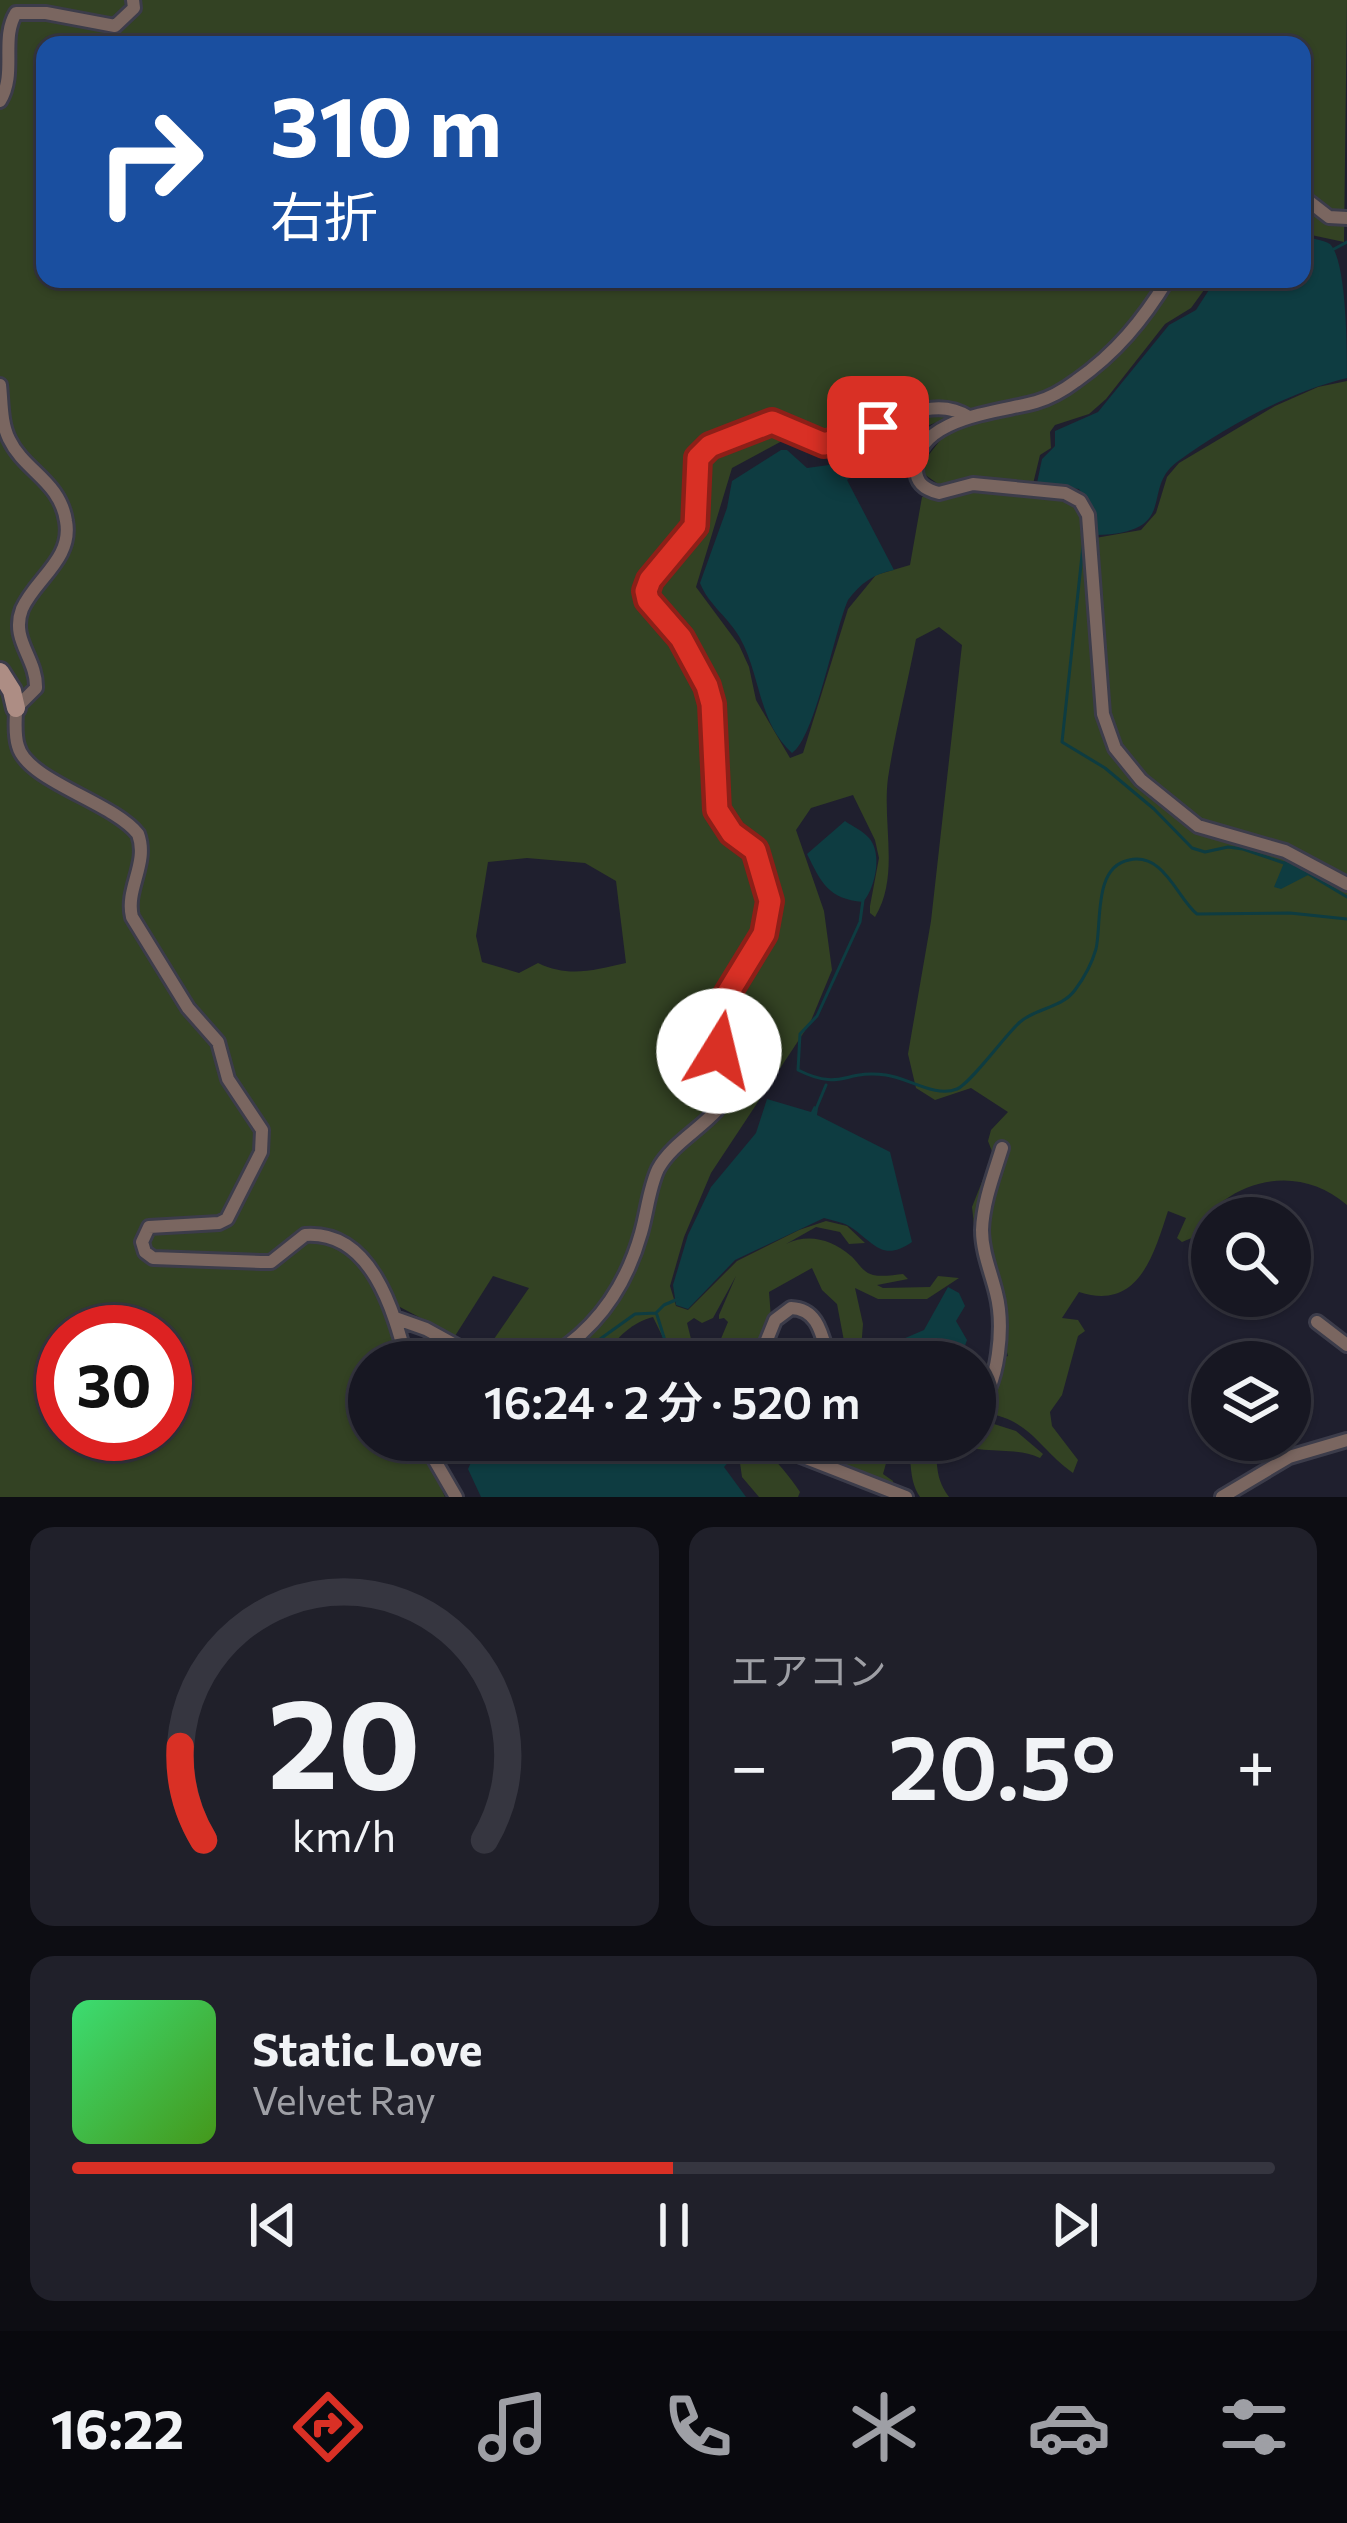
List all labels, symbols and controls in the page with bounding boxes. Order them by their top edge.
text: 310 m [270,72,502,174]
icon: right [72,84,228,240]
text: 右折 [270,182,378,248]
pin [827,376,929,478]
icon: arrive [845,394,911,460]
position arrow [656,988,782,1114]
map controls [1191,1197,1311,1461]
button: search [1191,1197,1311,1317]
speed limit sign: 30 [36,1305,192,1461]
button: layers [1191,1341,1311,1461]
text: 16:24 · 2 分 · 520 m [484,1373,860,1428]
text: エアコン [731,1645,887,1693]
text: 20 [268,1662,421,1815]
text: 20.5° [888,1708,1116,1819]
text: − [731,1723,768,1804]
text: + [1236,1723,1275,1804]
text: km/h [292,1807,396,1860]
text: Static Love [252,2020,482,2075]
text: Velvet Ray [252,2075,436,2123]
icon: previous [240,2192,306,2258]
icon: pause [641,2192,707,2258]
icon: next [1042,2192,1108,2258]
icon: directions [286,2385,370,2469]
icon: music [471,2385,555,2469]
icon: phone [656,2385,740,2469]
icon: climate [842,2385,926,2469]
icon: car [1027,2385,1111,2469]
icon: filters [1212,2385,1296,2469]
text: 16:22 [51,2394,184,2460]

